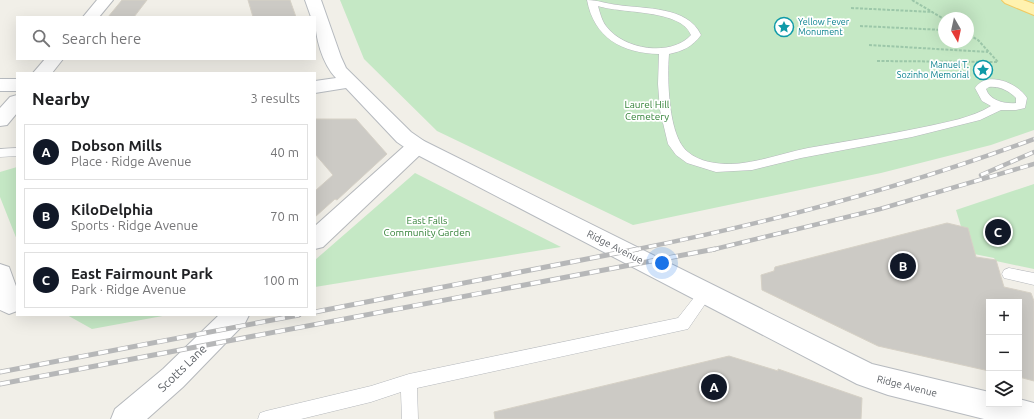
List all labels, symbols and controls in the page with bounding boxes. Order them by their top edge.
north arrow [938,12,974,48]
search box [16,16,316,60]
place icon: Yellow Fever Monument [773,16,795,38]
place label: Yellow Fever Monument [798,17,850,37]
icon: search [30,27,52,49]
text: Search here [62,30,141,47]
place icon: Manuel T. Sozinho Memorial [972,59,994,81]
place label: Manuel T. Sozinho Memorial [897,60,970,80]
text: Nearby [32,89,90,108]
text: 3 results [250,91,300,105]
park label: Laurel Hill Cemetery [625,99,670,122]
text: Dobson Mills [71,137,162,154]
text: A [41,145,51,159]
text: 40 m [270,145,299,159]
text: Place · Ridge Avenue [71,154,192,168]
text: KiloDelphia [71,201,153,218]
text: B [42,209,50,223]
text: 70 m [270,209,299,223]
park label: East Falls Community Garden [384,215,470,238]
pin: C [985,217,1011,247]
text: Sports · Ridge Avenue [71,218,198,232]
street label: Ridge Avenue [585,228,645,266]
pin: B [890,251,916,281]
your location [652,253,672,273]
text: East Fairmount Park [71,265,213,282]
text: C [42,273,50,287]
text: 100 m [263,273,299,287]
text: Park · Ridge Avenue [71,282,186,296]
map controls [986,299,1022,407]
button: + [986,299,1022,335]
button: − [986,335,1022,371]
street label: Scotts Lane [155,342,209,394]
button: layers [986,371,1022,407]
pin: A [701,372,727,402]
street label: Ridge Avenue [876,373,938,399]

